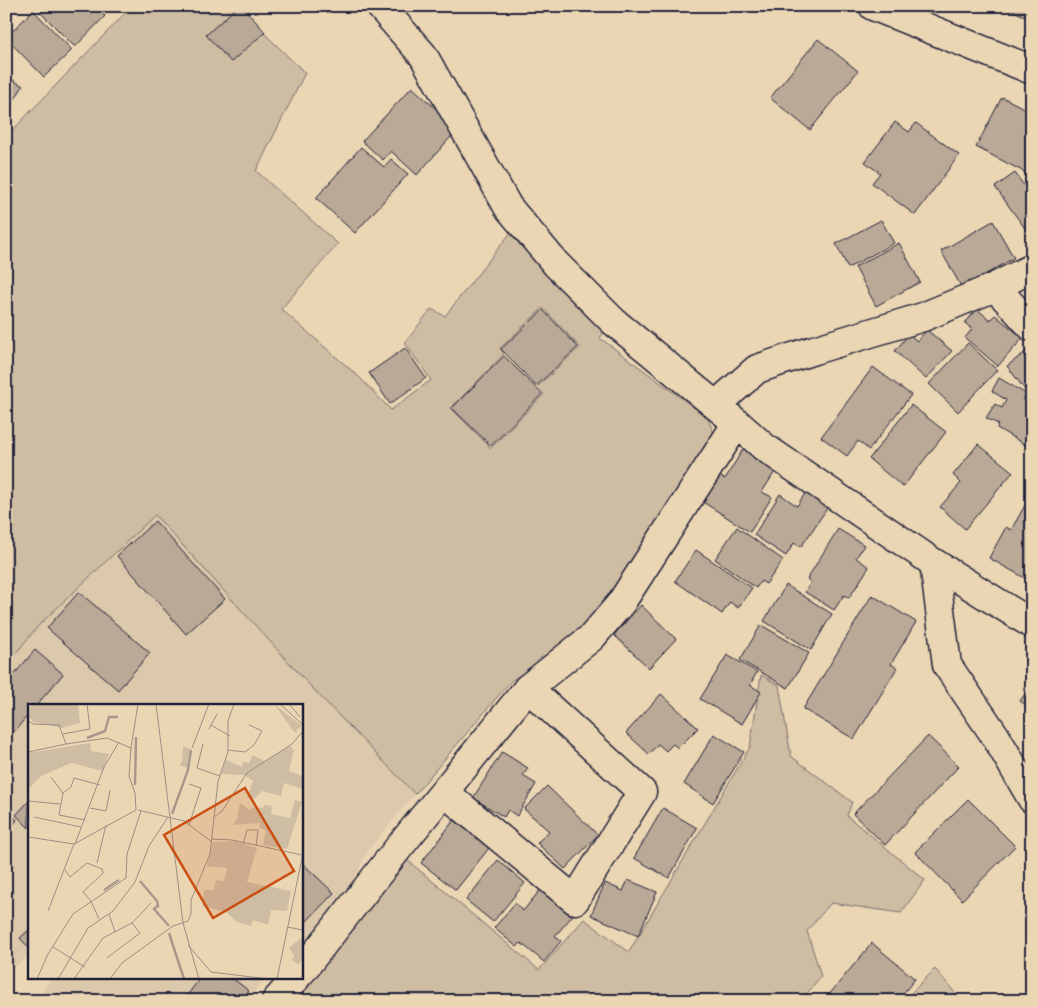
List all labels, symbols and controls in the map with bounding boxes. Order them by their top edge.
inset map [28,704,302,980]

